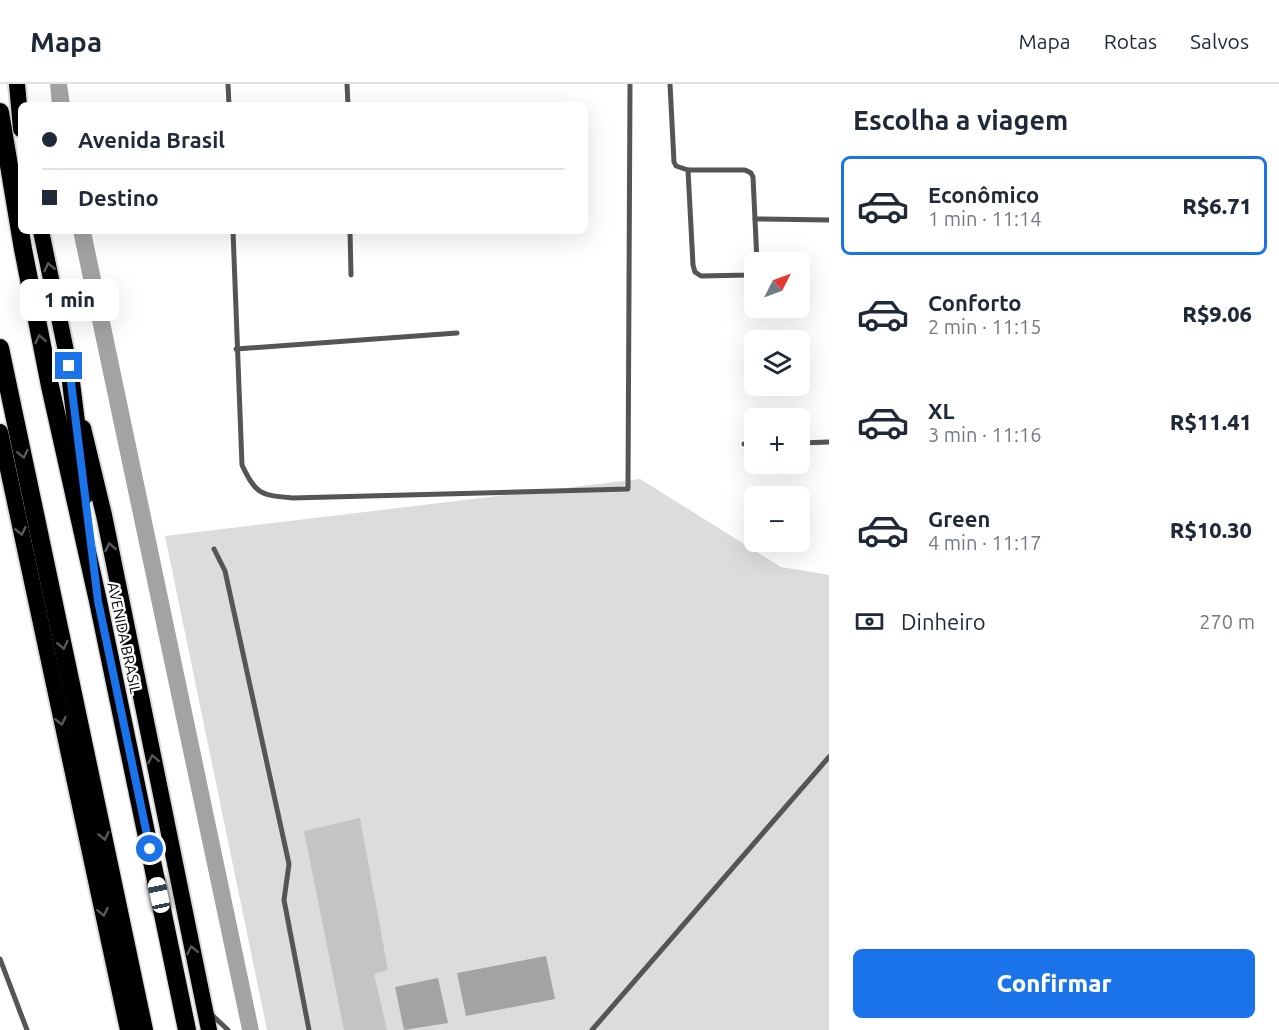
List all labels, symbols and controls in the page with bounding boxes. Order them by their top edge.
text: Mapa [30,26,102,57]
text: Mapa [1019,29,1071,53]
text: Rotas [1104,29,1157,53]
text: Salvos [1190,29,1249,53]
text: Escolha a viagem [853,105,1068,135]
text: Avenida Brasil [78,127,225,152]
icon: car [856,179,910,233]
text: Econômico [928,182,1039,207]
text: Destino [78,185,159,210]
text: R$6.71 [1182,193,1252,218]
text: 1 min · 11:14 [928,207,1042,230]
north arrow [744,252,810,318]
map controls [744,252,810,552]
one-way arrow [43,262,56,272]
callout: 1 min [20,279,118,321]
icon: car [856,287,910,341]
text: 1 min [44,288,95,311]
text: Conforto [928,290,1022,315]
text: R$9.06 [1182,301,1252,326]
text: 2 min · 11:15 [928,315,1042,338]
button: layers [744,330,810,396]
one-way arrow [34,334,47,344]
route end [55,352,82,379]
icon: car [856,395,910,449]
text: XL [928,398,955,423]
button: + [744,408,810,474]
text: R$11.41 [1170,409,1252,434]
text: 3 min · 11:16 [928,423,1042,446]
one-way arrow [16,449,29,459]
button: − [744,486,810,552]
icon: car [856,503,910,557]
text: Green [928,506,990,531]
text: R$10.30 [1170,517,1252,542]
one-way arrow [14,525,27,535]
text: 4 min · 11:17 [928,531,1042,554]
one-way arrow [105,543,118,553]
street label: AVENIDA BRASIL [104,581,145,696]
icon: cash [853,605,886,638]
text: Dinheiro [901,609,986,634]
text: 270 m [1199,610,1255,633]
one-way arrow [56,639,69,649]
one-way arrow [54,716,67,726]
one-way arrow [148,754,161,764]
one-way arrow [97,830,110,840]
route start [136,835,163,862]
car [146,876,172,914]
one-way arrow [95,907,108,917]
one-way arrow [186,946,199,956]
button: Confirmar [853,949,1255,1018]

